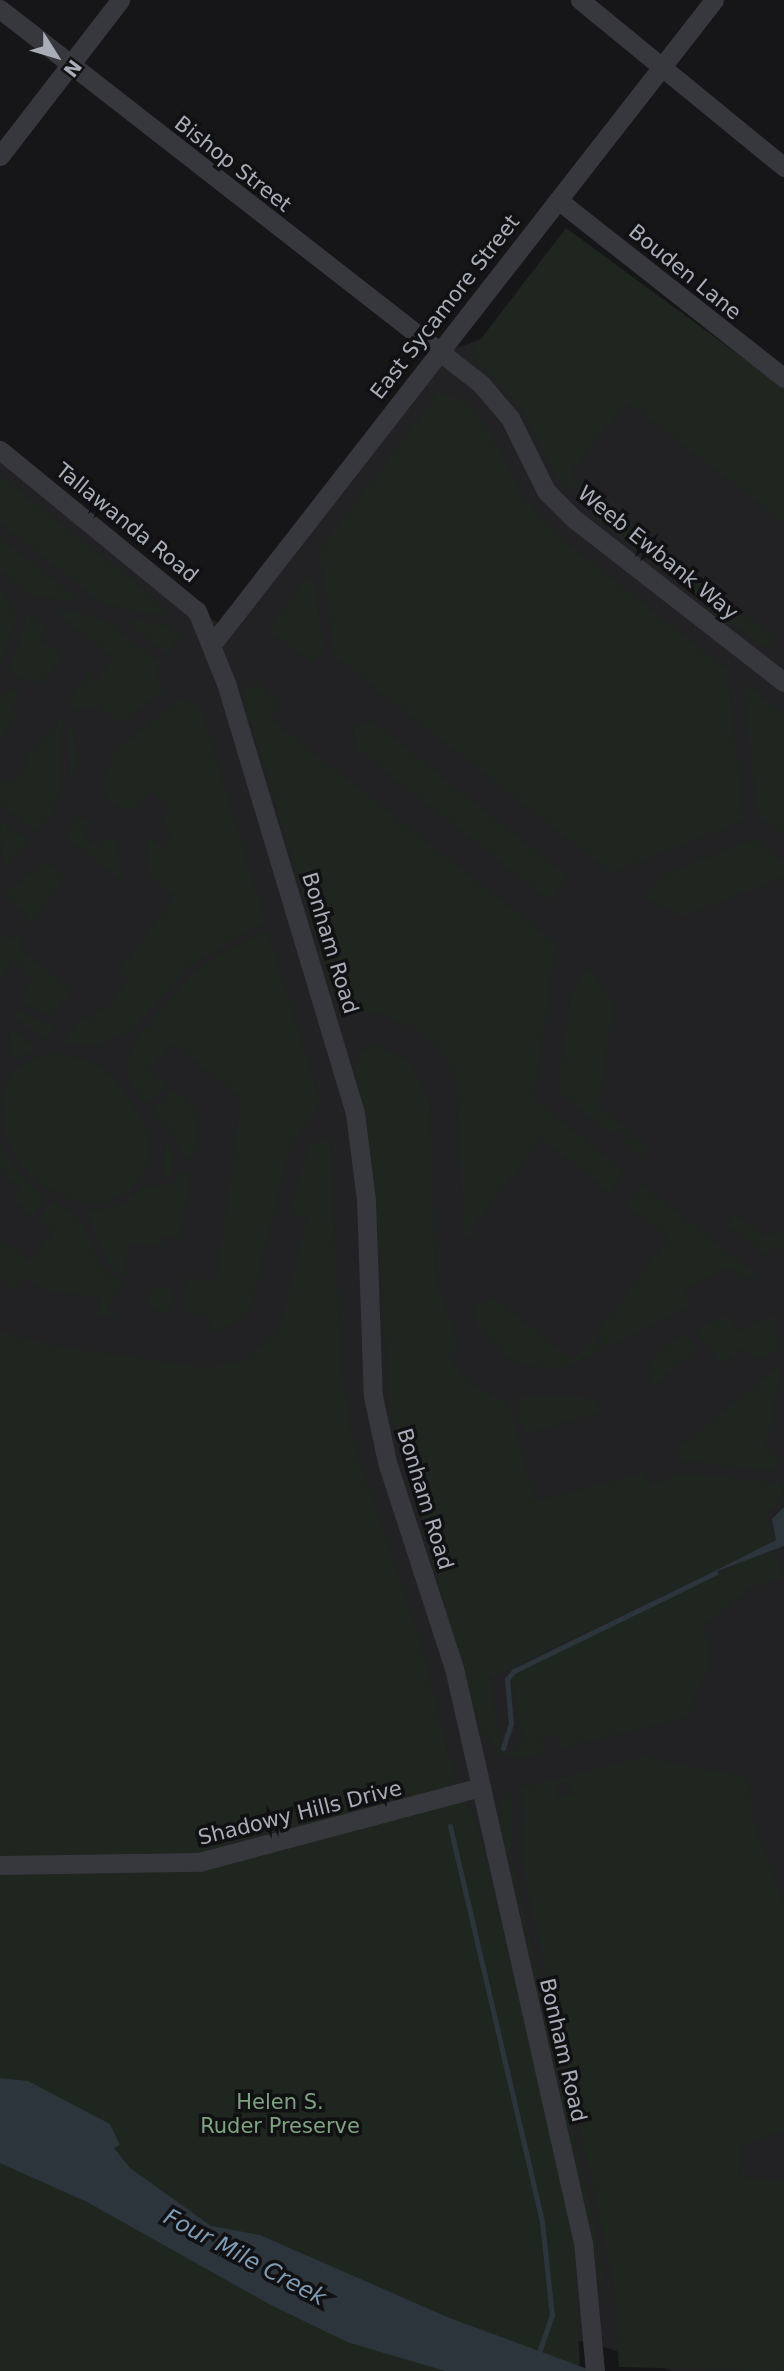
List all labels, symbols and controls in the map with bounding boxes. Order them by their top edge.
north arrow [21,21,91,91]
text: N [59,56,86,82]
street label: Bishop Street [170,111,296,217]
street label: East Sycamore Street [365,210,525,404]
street label: Bouden Lane [624,219,746,325]
street label: Tallawanda Road [51,458,203,588]
street label: Weeb Ewbank Way [573,481,743,625]
street label: Bonham Road [297,869,363,1017]
street label: Bonham Road [392,1425,458,1573]
street label: Shadowy Hills Drive [196,1776,404,1850]
street label: Bonham Road [534,1976,592,2124]
park label: Helen S. Ruder Preserve [200,2089,360,2139]
water label: Four Mile Creek [159,2203,331,2311]

